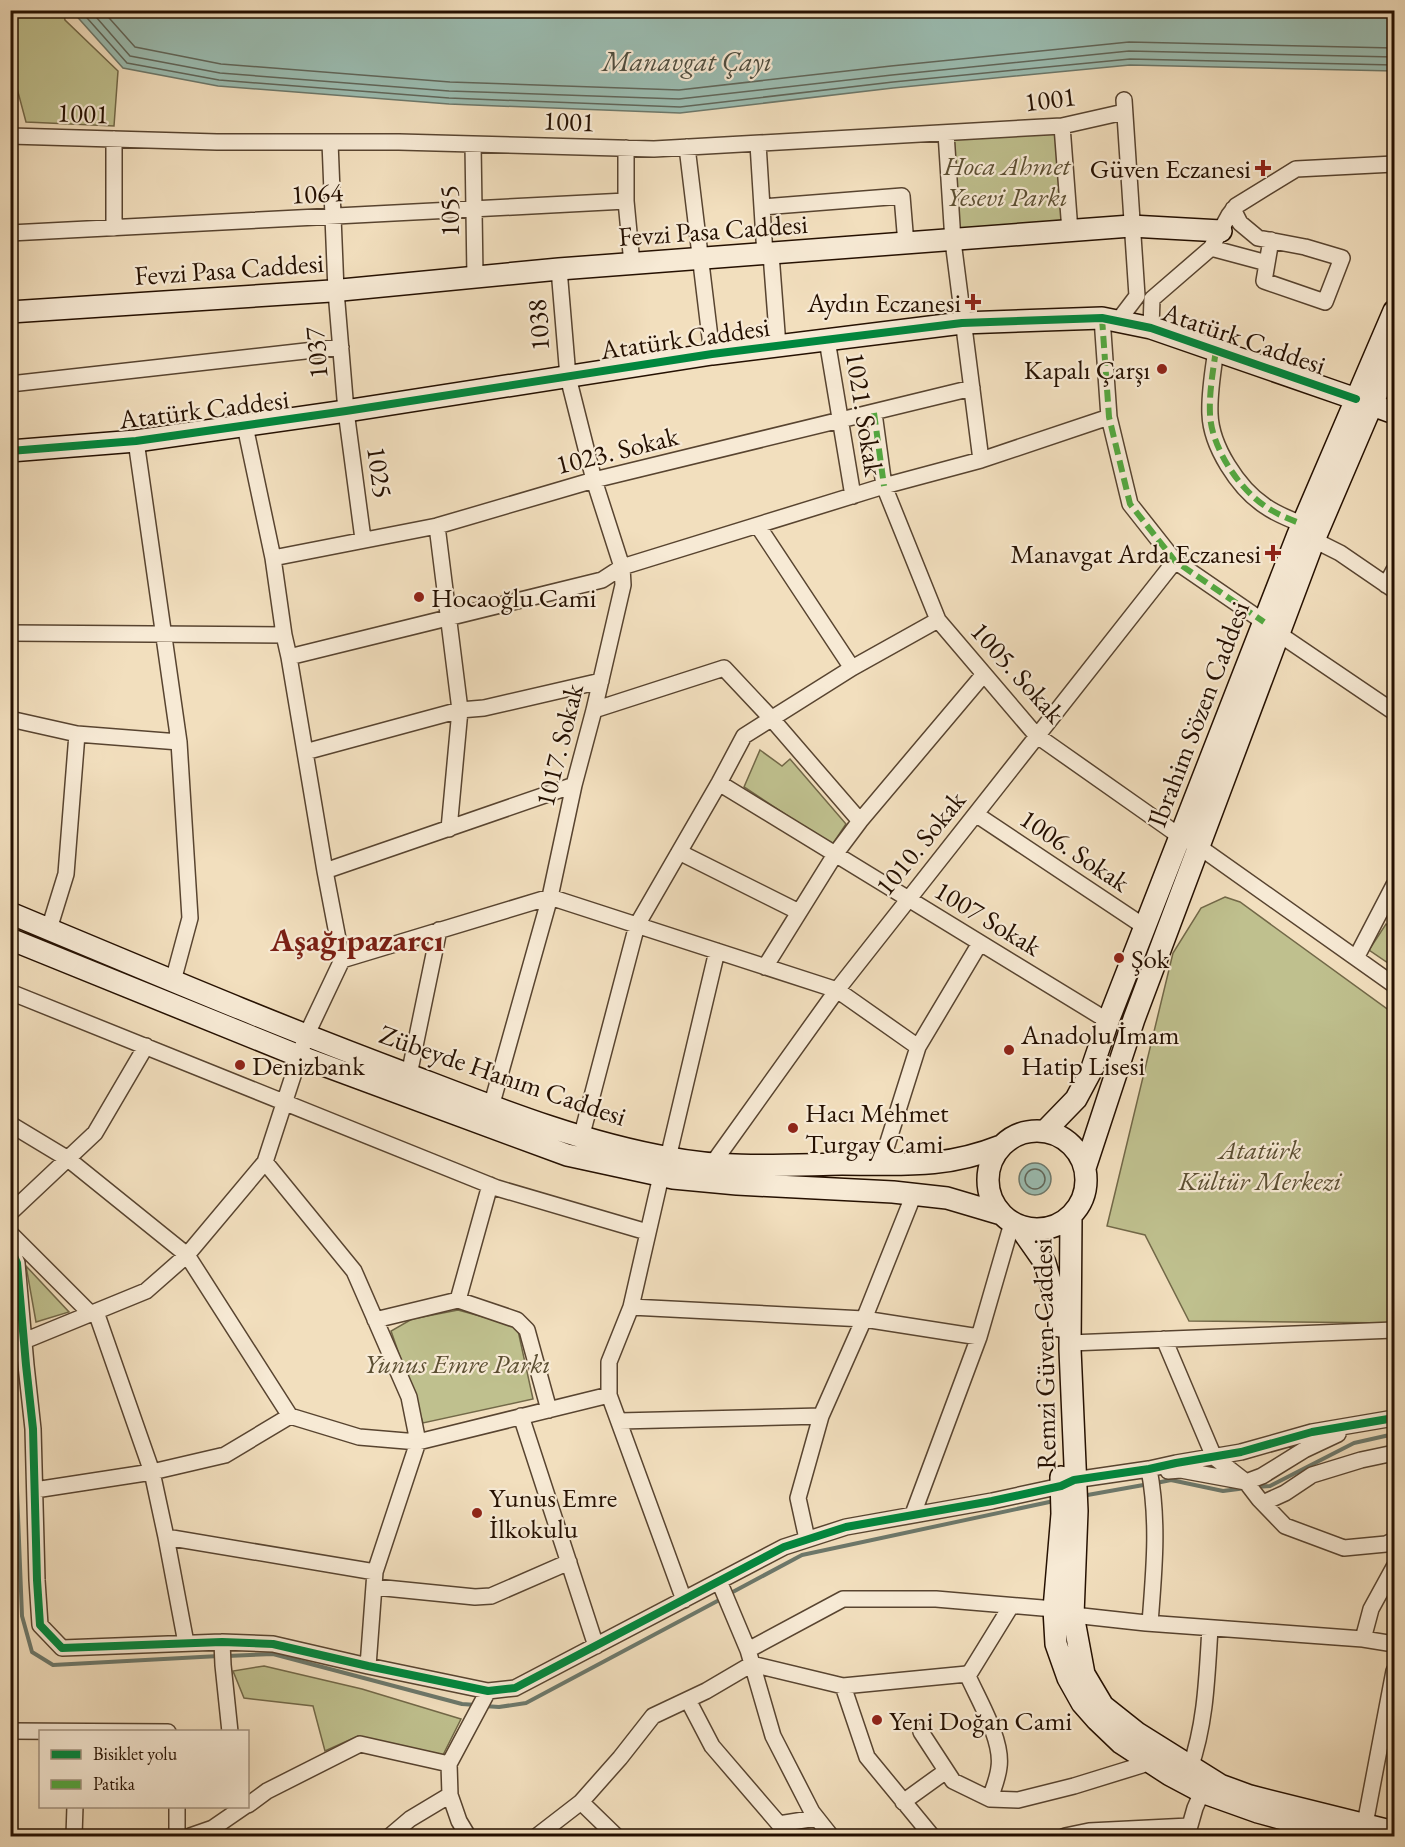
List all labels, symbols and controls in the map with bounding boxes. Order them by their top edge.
water label: Manavgat Çayı [600,43,772,79]
street label: 1001 [1022,78,1078,120]
street label: 1001 [56,95,110,131]
street label: 1001 [542,103,596,139]
park label: Hoca Ahmet Yesevi Parkı [943,148,1072,214]
place label: Güven Eczanesi [1090,151,1251,186]
marker: Güven Eczanesi [1256,161,1270,175]
street label: 1064 [290,174,345,212]
street label: 1055 [431,185,467,237]
street label: Fevzi Pasa Caddesi [617,206,809,254]
street label: Fevzi Pasa Caddesi [133,245,325,293]
place label: Aydın Eczanesi [806,285,961,320]
street label: Atatürk Caddesi [1157,293,1331,382]
marker: Aydın Eczanesi [966,295,980,309]
street label: 1038 [519,298,557,352]
street label: Atatürk Caddesi [597,309,772,367]
street label: 1037 [296,325,336,380]
street label: 1021. Sokak [838,349,892,479]
place label: Kapalı Çarşı [1024,352,1150,387]
marker: Kapalı Çarşı [1155,362,1169,376]
street label: Atatürk Caddesi [116,381,291,437]
street label: 1023. Sokak [552,418,682,482]
street label: 1025 [359,444,401,500]
place label: Manavgat Arda Eczanesi [1010,536,1261,571]
marker: Manavgat Arda Eczanesi [1266,546,1280,560]
place label: Hocaoğlu Cami [431,580,597,615]
marker: Hocaoğlu Cami [412,590,426,604]
street label: Ibrahim Sözen Caddesi [1139,596,1257,832]
street label: 1005. Sokak [963,614,1073,730]
street label: 1017. Sokak [527,680,591,810]
street label: 1010. Sokak [867,783,973,903]
street label: 1006. Sokak [1013,801,1137,900]
street label: 1007 Sokak [928,872,1048,964]
district label: Aşağıpazarcı [269,918,444,961]
place label: Şok [1131,941,1170,976]
marker: Şok [1112,951,1126,965]
street label: Zübeyde Hanım Caddesi [375,1016,631,1134]
place label: Anadolu İmam Hatip Lisesi [1020,1017,1179,1083]
marker: Anadolu İmam Hatip Lisesi [1002,1043,1016,1057]
place label: Denizbank [252,1048,365,1083]
marker: Denizbank [233,1058,247,1072]
place label: Hacı Mehmet Turgay Cami [805,1095,949,1161]
marker: Hacı Mehmet Turgay Cami [786,1121,800,1135]
park label: Atatürk Kültür Merkezi [1177,1132,1343,1198]
street label: Remzi Güven Caddesi [1024,1238,1064,1470]
park label: Yunus Emre Parkı [364,1346,550,1381]
place label: Yunus Emre İlkokulu [489,1480,617,1546]
marker: Yunus Emre İlkokulu [470,1506,484,1520]
place label: Yeni Doğan Cami [889,1703,1073,1738]
marker: Yeni Doğan Cami [870,1713,884,1727]
legend [39,1730,249,1808]
text: Bisiklet yolu [93,1742,178,1765]
text: Patika [93,1772,136,1795]

